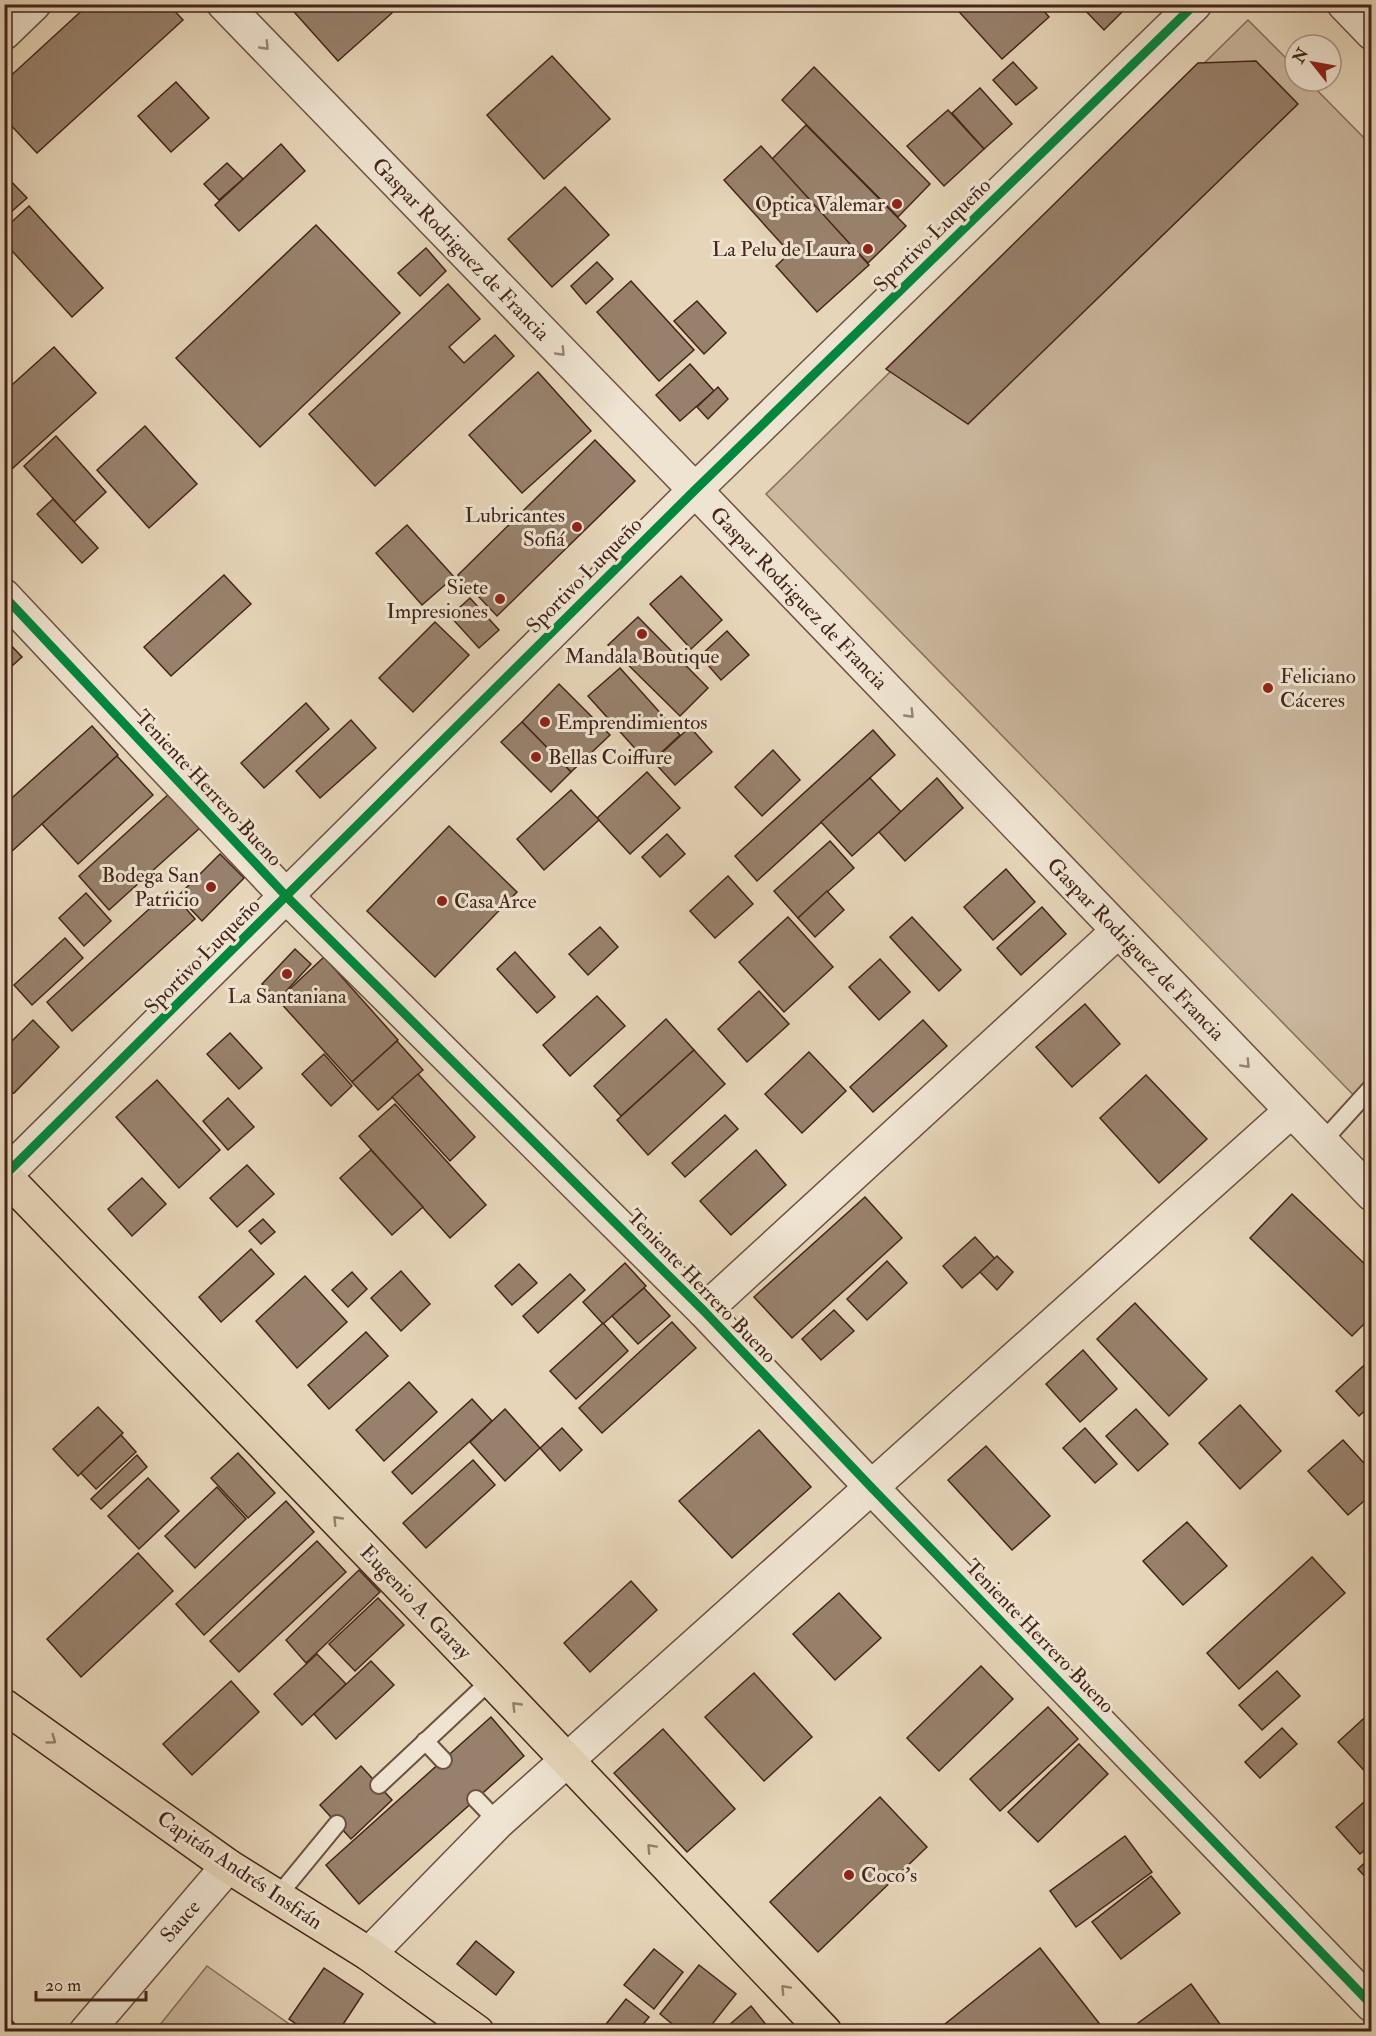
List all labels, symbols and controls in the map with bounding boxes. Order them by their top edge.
north arrow [1283,33,1343,93]
one-way arrow [257,39,268,50]
text: N [1288,44,1314,68]
street label: Gaspar Rodriguez de Francia [366,152,556,347]
street label: Sportivo Luqueño [868,172,997,298]
place label: Optica Valemar [755,191,885,218]
marker: Optica Valemar [890,197,904,211]
place label: La Pelu de Laura [712,236,856,263]
marker: La Pelu de Laura [861,242,875,256]
one-way arrow [554,345,565,356]
street label: Gaspar Rodriguez de Francia [704,501,894,696]
place label: Lubricantes Sofiá [465,502,565,553]
street label: Sportivo Luqueño [521,512,648,639]
marker: Lubricantes Sofiá [570,520,584,534]
place label: Siete Impresiones [387,574,488,625]
marker: Siete Impresiones [493,592,507,606]
marker: Mandala Boutique [635,627,649,641]
place label: Mandala Boutique [565,643,719,670]
place label: Feliciano Cáceres [1280,663,1356,714]
marker: Feliciano Cáceres [1261,681,1275,695]
street label: Teniente Herrero Bueno [129,704,288,872]
one-way arrow [902,706,913,717]
place label: Emprendimientos [557,709,707,736]
marker: Emprendimientos [538,715,552,729]
place label: Bellas Coiffure [548,744,672,771]
marker: Bellas Coiffure [529,750,543,764]
street label: Gaspar Rodriguez de Francia [1041,852,1231,1047]
place label: Bodega San Patricio [101,862,199,913]
marker: Bodega San Patricio [204,880,218,894]
place label: Casa Arce [454,888,537,915]
street label: Sportivo Luqueño [139,893,266,1020]
marker: Casa Arce [435,894,449,908]
marker: La Santaniana [280,967,294,981]
place label: La Santaniana [227,983,347,1010]
one-way arrow [1239,1056,1250,1067]
street label: Teniente Herrero Bueno [621,1204,782,1369]
one-way arrow [334,1517,345,1528]
street label: Eugenio A. Garay [354,1539,478,1666]
street label: Teniente Herrero Bueno [959,1554,1120,1719]
one-way arrow [513,1703,524,1714]
one-way arrow [46,1733,57,1744]
street label: Capitán Andrés Insfrán [152,1805,328,1936]
one-way arrow [647,1844,658,1854]
place label: Coco's [861,1862,917,1889]
marker: Coco's [842,1868,856,1882]
street label: Sauce [154,1894,207,1948]
scale bar [36,1964,146,2002]
text: 20 m [45,1974,81,1997]
one-way arrow [781,1985,792,1996]

